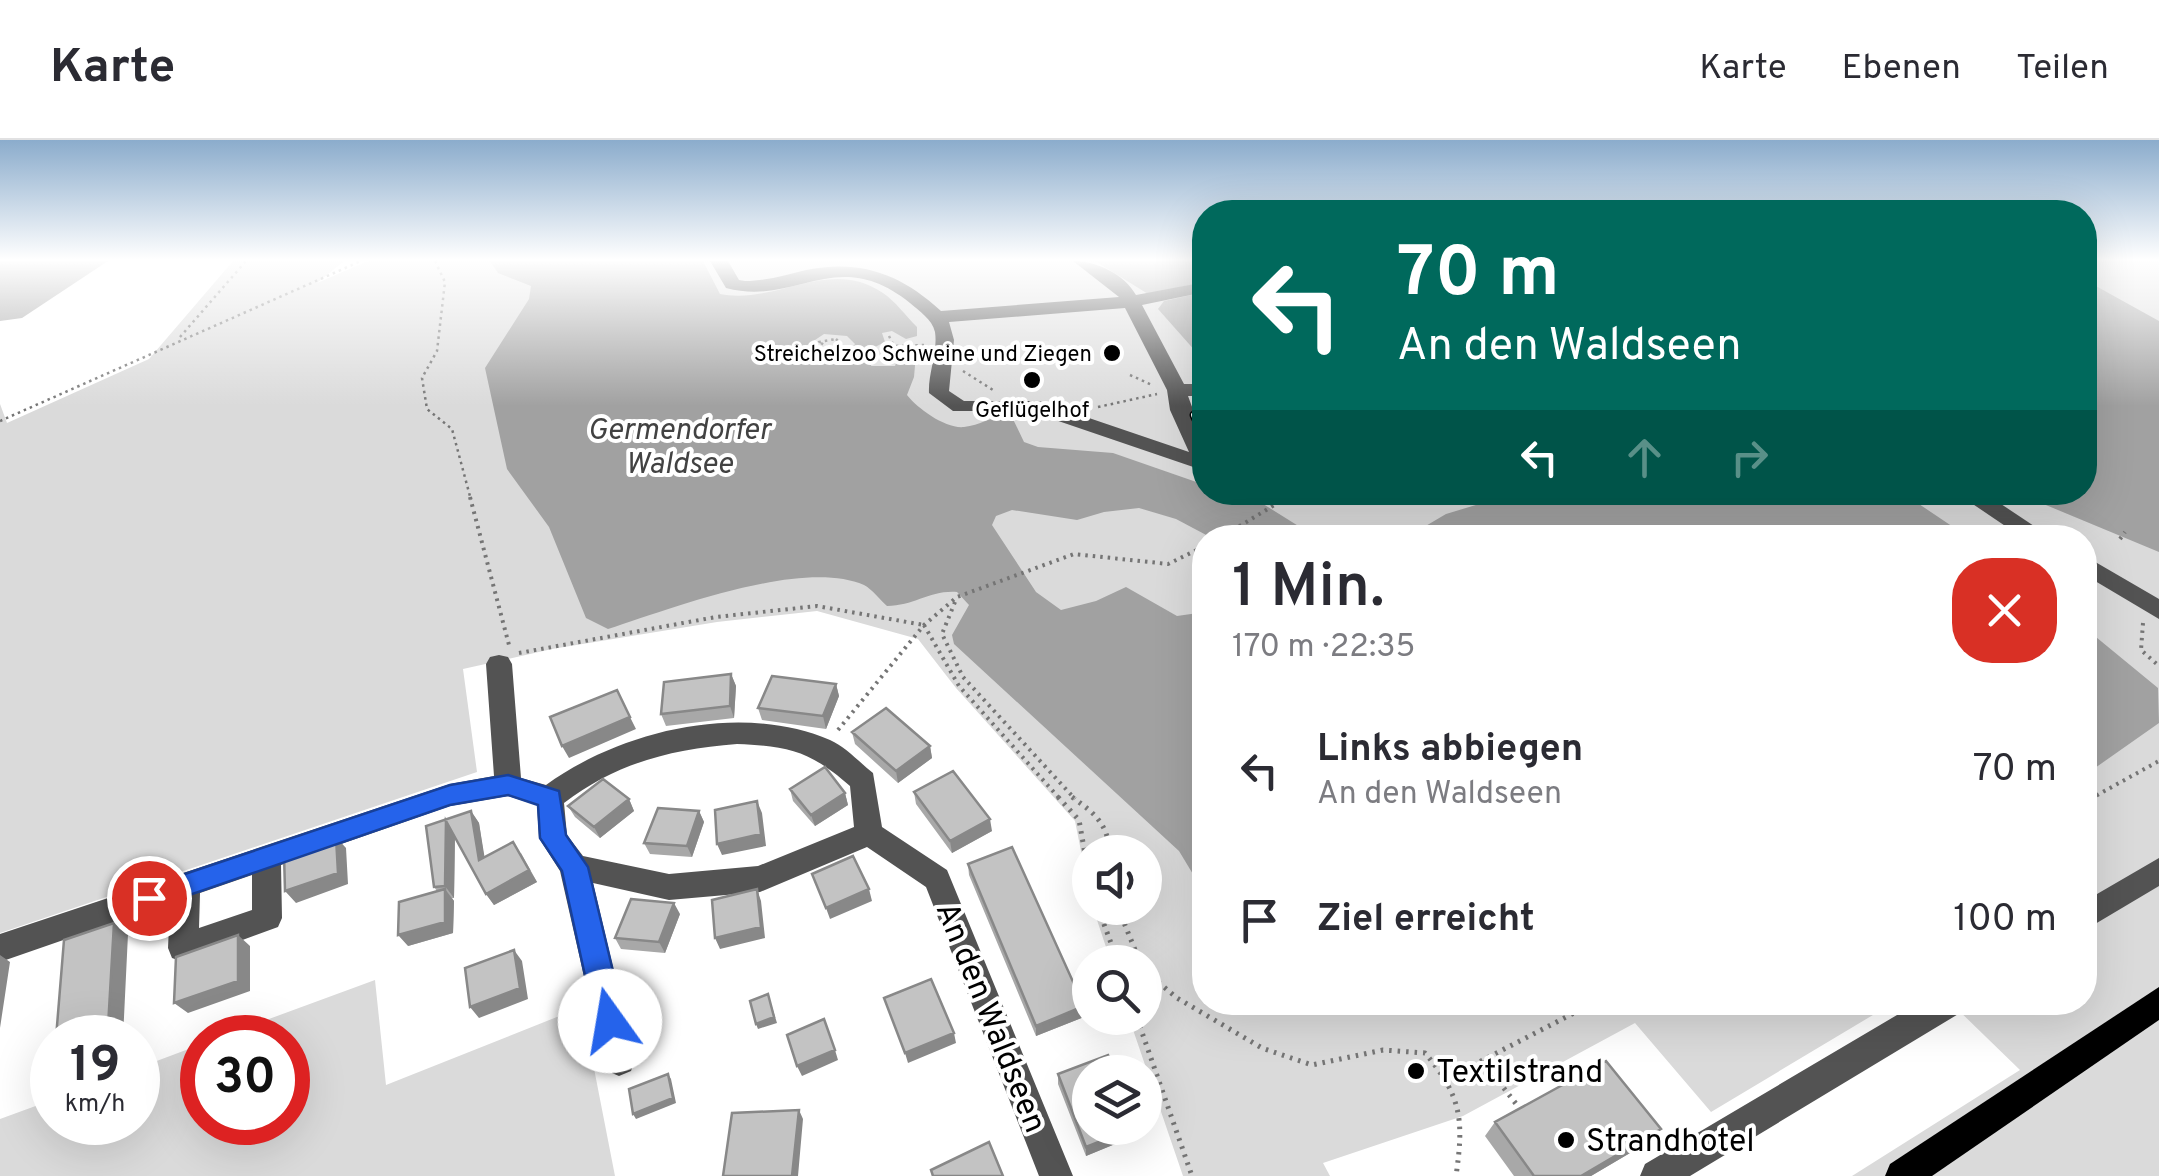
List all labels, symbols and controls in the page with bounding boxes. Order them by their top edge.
text: Karte [50,39,175,99]
text: Karte [1699,47,1786,91]
text: Ebenen [1841,47,1961,91]
text: Teilen [2016,47,2109,91]
text: 70 m [1397,232,1560,321]
icon: left [1232,240,1362,370]
text: An den Waldseen [1397,319,1742,376]
place label: Streichelzoo Schweine und Ziegen [754,342,1092,369]
marker: Streichelzoo Schweine und Ziegen [1101,342,1123,364]
marker: Geflügelhof [1021,369,1043,391]
place label: Geflügelhof [975,398,1089,425]
water label: Germendorfer Waldsee [588,413,773,484]
icon: left [1512,430,1567,485]
icon: ahead [1617,430,1672,485]
icon: right [1722,430,1777,485]
text: 1 Min. [1232,552,1385,628]
button: close [1952,558,2057,663]
text: 170 m · 22:35 [1232,628,1415,668]
text: Links abbiegen [1317,726,1583,775]
icon: left [1232,743,1287,798]
text: 70 m [1973,746,2057,795]
text: An den Waldseen [1317,775,1562,815]
map controls [1072,835,1162,1145]
button: sound [1072,835,1162,925]
pin [107,856,192,941]
icon: arrive [122,871,177,926]
icon: arrive [1232,893,1287,948]
text: Ziel erreicht [1317,896,1535,945]
text: 100 m [1953,896,2057,945]
street label: An den Waldseen [925,897,1054,1139]
button: search [1072,945,1162,1035]
position arrow [558,969,662,1073]
speed limit sign: 30 [180,1015,310,1145]
text: 19 [70,1036,120,1099]
place label: Textilstrand [1436,1054,1603,1094]
button: layers [1072,1055,1162,1145]
marker: Textilstrand [1405,1060,1427,1082]
text: km/h [65,1089,125,1121]
place label: Strandhotel [1586,1123,1755,1163]
marker: Strandhotel [1555,1129,1577,1151]

